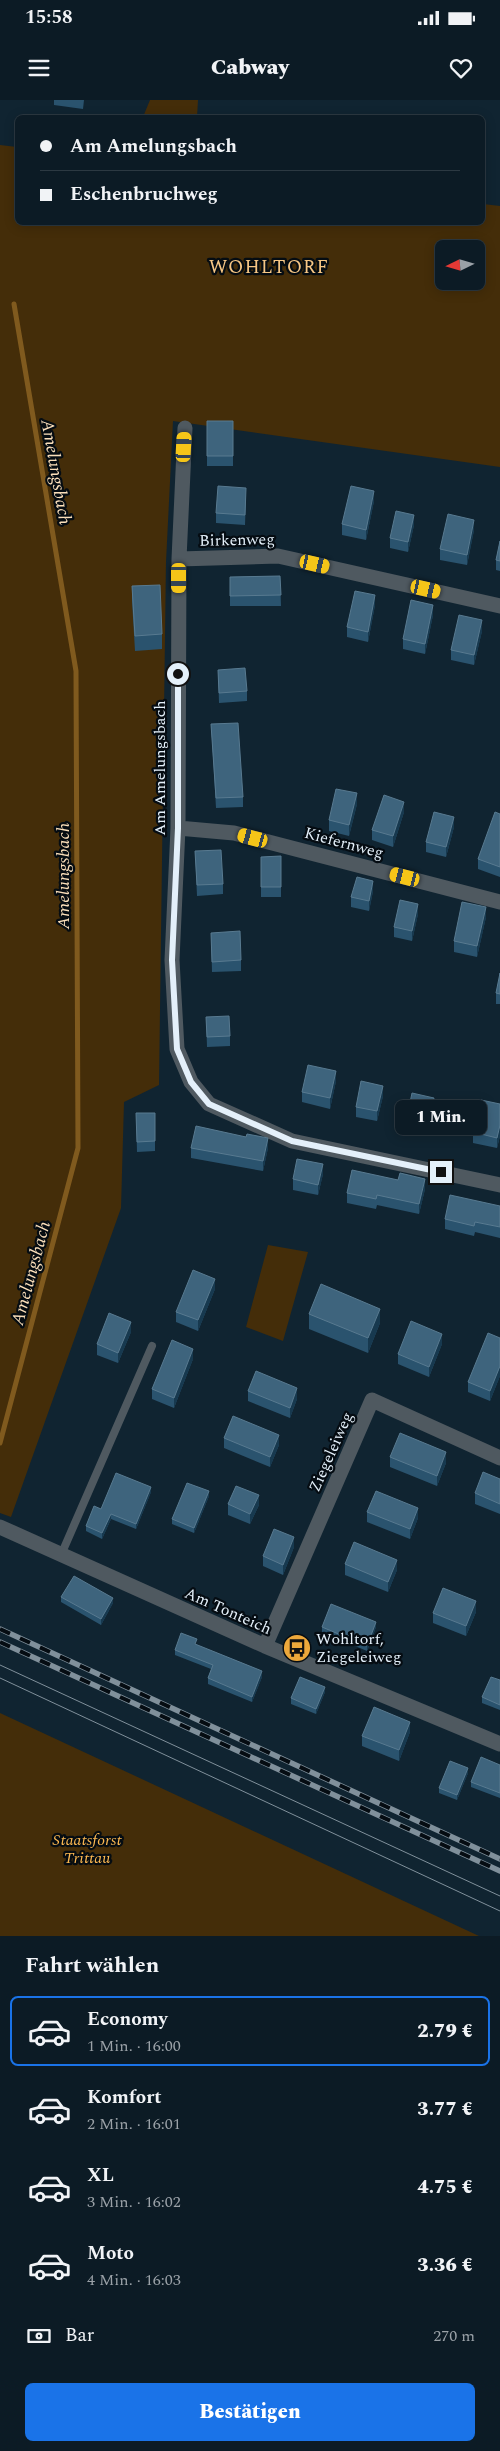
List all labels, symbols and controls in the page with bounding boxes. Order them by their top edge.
text: 15:58 [25,3,73,32]
text: Cabway [211,51,289,84]
icon: menu [25,54,53,82]
icon: heart [447,54,475,82]
text: Am Amelungsbach [70,132,237,161]
text: Eschenbruchweg [70,180,218,209]
north arrow [435,240,485,290]
map controls [435,240,485,290]
district label: WOHLTORF [209,253,329,282]
water label: Amelungsbach [33,416,79,527]
car [175,432,192,462]
street label: Birkenweg [199,527,275,553]
car [298,553,331,575]
car [171,563,186,593]
car [409,578,442,600]
route start [167,663,189,685]
street label: Am Amelungsbach [148,700,172,836]
street label: Kiefernweg [302,821,386,865]
water label: Amelungsbach [50,823,77,930]
car [236,827,269,849]
car [388,866,421,888]
callout: 1 Min. [395,1100,487,1134]
text: 1 Min. [416,1105,466,1129]
route end [430,1161,452,1183]
water label: Amelungsbach [4,1218,58,1329]
street label: Ziegeleiweg [303,1408,359,1496]
street label: Am Tonteich [181,1581,275,1641]
place label: Wohltorf, Ziegeleiweg [316,1627,401,1669]
bus stop icon: Wohltorf, Ziegeleiweg [282,1633,312,1663]
park label: Staatsforst Trittau [53,1828,122,1870]
text: Fahrt wählen [25,1949,159,1982]
text: Economy [87,2005,168,2034]
icon: car [27,2009,72,2054]
text: 2.79 € [417,2017,473,2046]
text: 1 Min. · 16:00 [87,2034,181,2058]
text: Komfort [87,2083,162,2112]
icon: car [27,2087,72,2132]
text: 3.77 € [417,2095,473,2124]
text: 2 Min. · 16:01 [87,2112,181,2136]
text: XL [87,2161,114,2190]
icon: car [27,2165,72,2210]
text: 4.75 € [417,2173,473,2202]
text: 3 Min. · 16:02 [87,2190,181,2214]
text: Moto [87,2239,134,2268]
icon: car [27,2243,72,2288]
text: 3.36 € [417,2251,473,2280]
text: 4 Min. · 16:03 [87,2268,181,2292]
text: Bar [65,2321,94,2350]
icon: cash [25,2322,53,2350]
text: 270 m [433,2324,475,2348]
button: Bestätigen [25,2383,475,2441]

